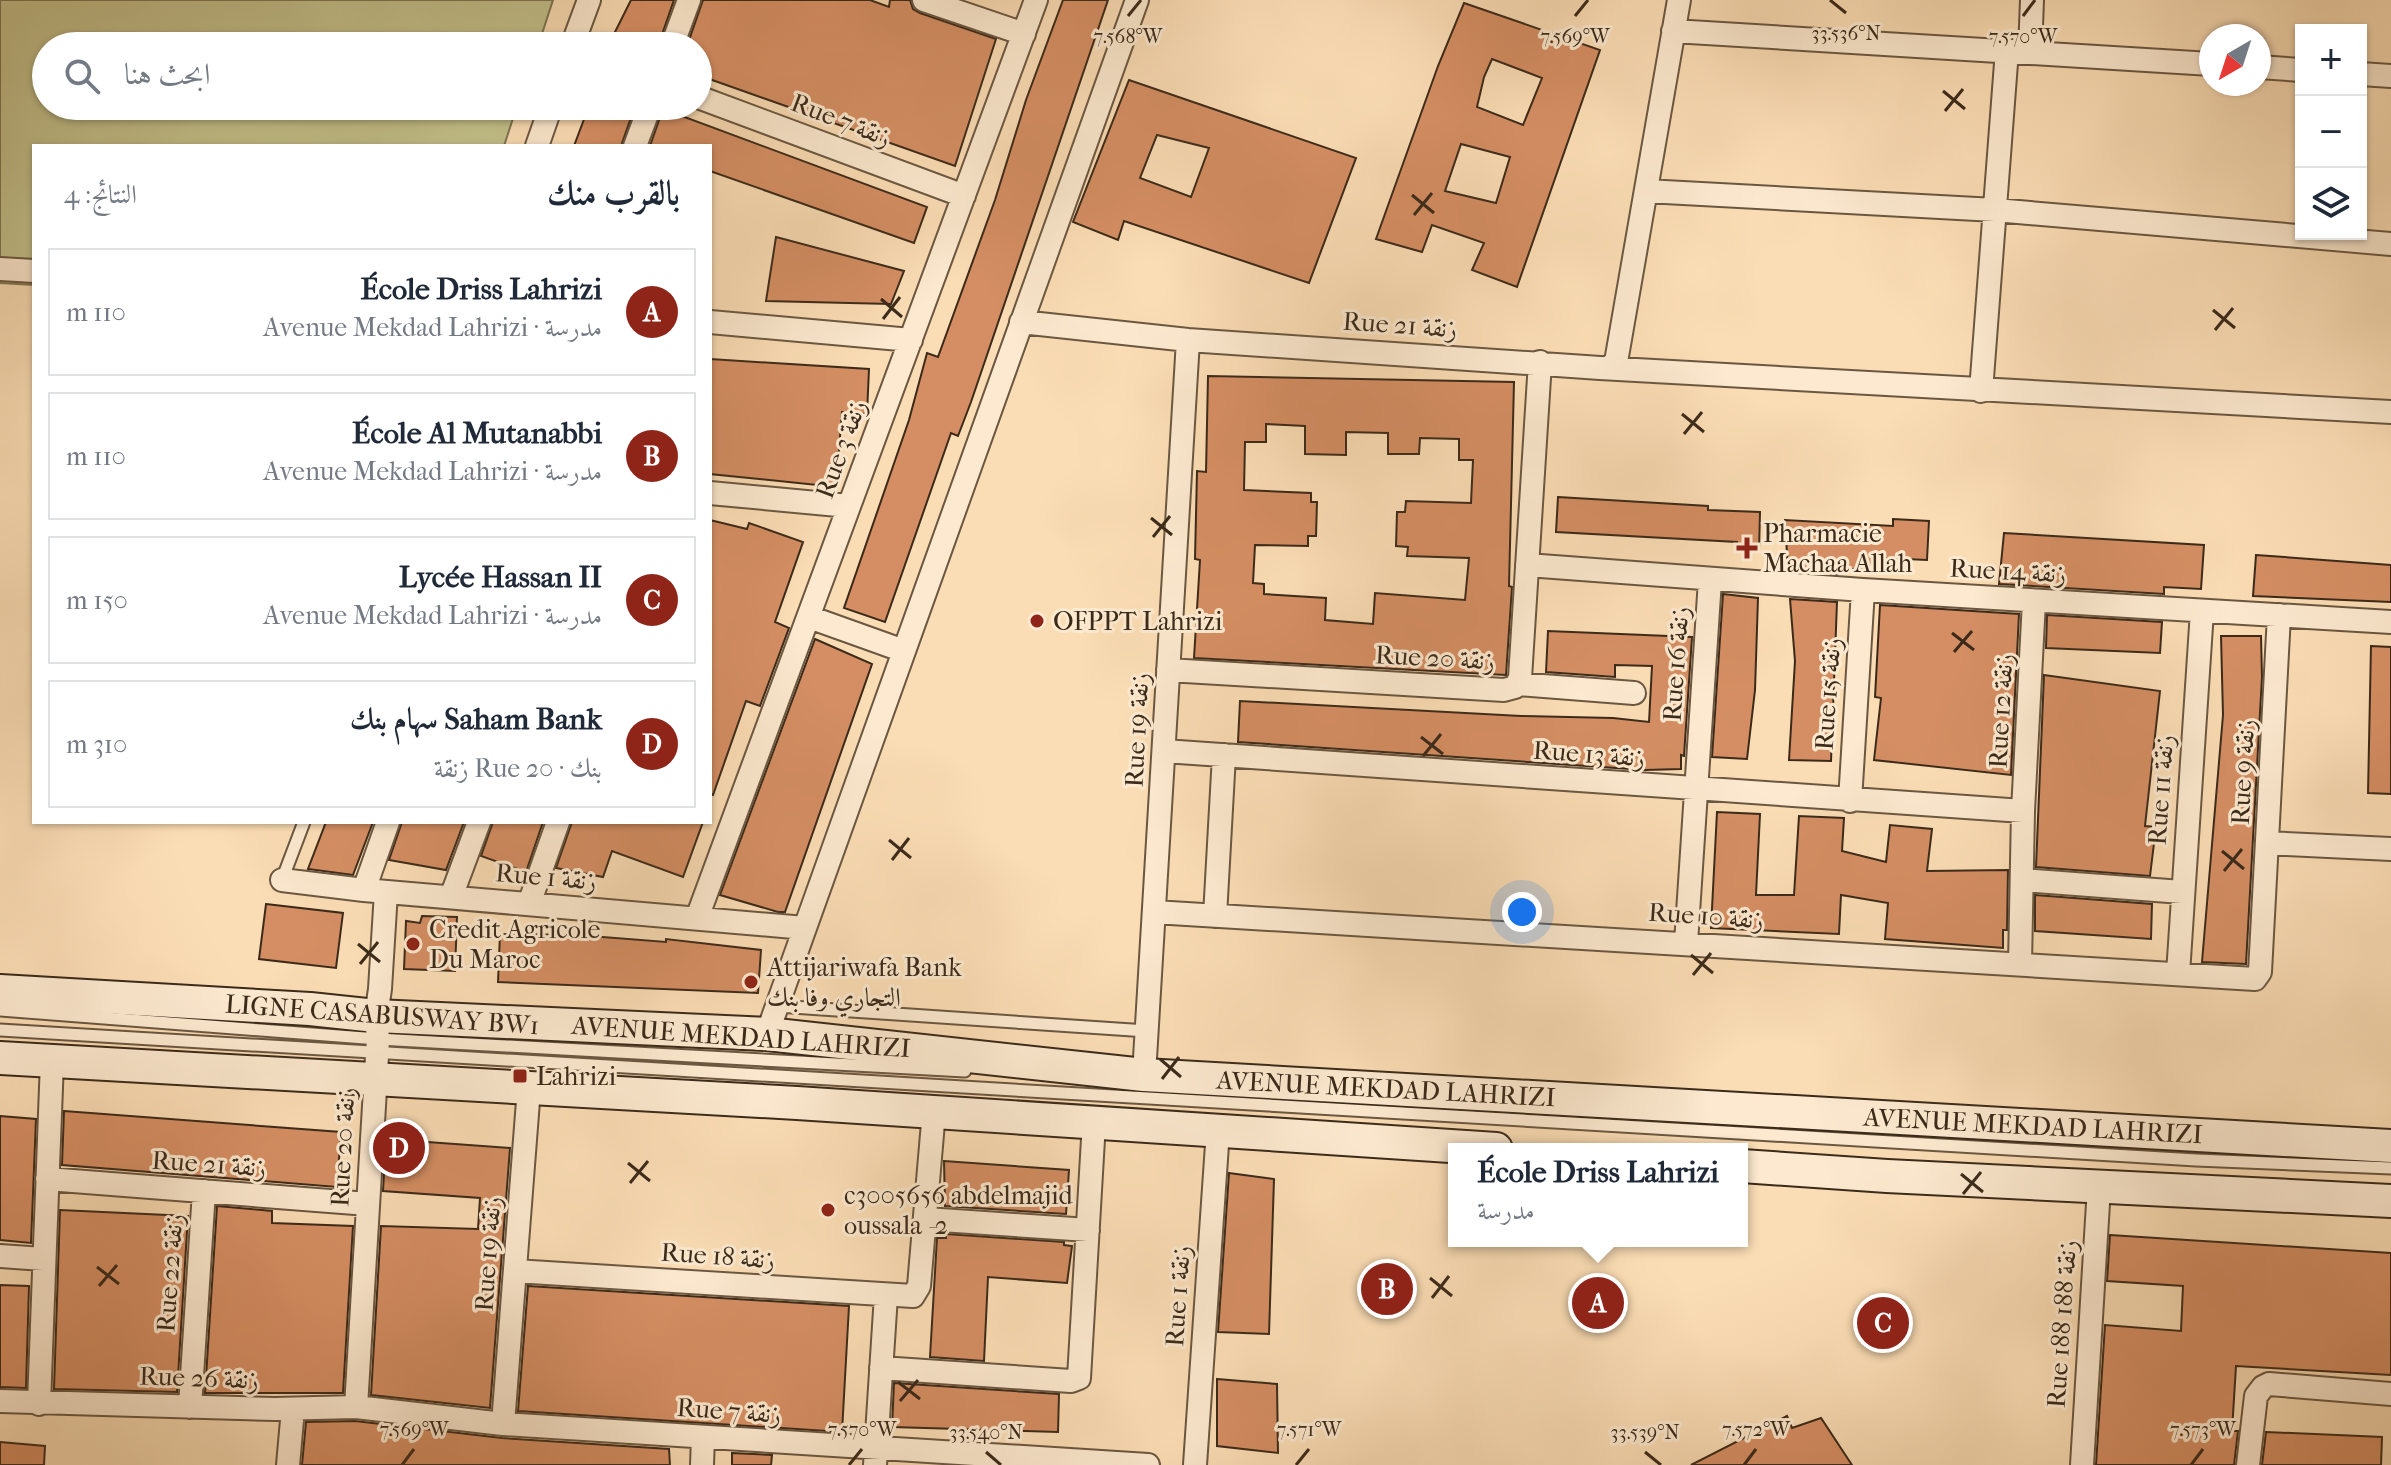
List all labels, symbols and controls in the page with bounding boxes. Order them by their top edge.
text: 33.536°N [1811,22,1881,45]
north arrow [2199,24,2271,96]
map controls [2295,24,2367,240]
button: + [2295,24,2367,96]
text: 7.568°W [1094,25,1164,48]
text: 7.569°W [1540,25,1611,48]
text: 7.570°W [1989,25,2059,48]
search box [32,32,712,120]
icon: search [60,54,104,98]
text: ابحث هنا [124,57,210,92]
street label: Rue 7 زنقة [787,87,895,153]
button: − [2295,96,2367,168]
button: layers [2295,168,2367,240]
text: بالقرب منك [547,173,680,213]
text: النتائج: 4 [64,179,137,210]
text: École Driss Lahrizi [360,272,602,307]
text: 110 m [66,297,126,328]
text: A [644,297,660,328]
street label: Rue 21 زنقة [1342,306,1458,344]
text: مدرسة · Avenue Mekdad Lahrizi [263,312,602,343]
street label: Rue 3 زنقة [809,395,873,503]
text: École Al Mutanabbi [352,416,602,451]
text: 110 m [66,441,126,472]
text: B [644,441,660,472]
text: مدرسة · Avenue Mekdad Lahrizi [263,456,602,487]
place label: Pharmacie Machaa Allah [1763,518,1913,579]
marker: Pharmacie Machaa Allah [1738,539,1756,557]
street label: Rue 14 زنقة [1949,552,2067,590]
text: Lycée Hassan II [399,560,602,595]
text: 150 m [66,585,128,616]
text: C [643,585,661,616]
text: مدرسة · Avenue Mekdad Lahrizi [263,600,602,631]
street label: Rue 16 زنقة [1657,605,1695,723]
place label: OFPPT Lahrizi [1053,606,1223,637]
marker: OFPPT Lahrizi [1028,612,1046,630]
street label: Rue 15 زنقة [1809,637,1847,751]
street label: Rue 20 زنقة [1374,639,1496,677]
street label: Rue 12 زنقة [1983,653,2019,769]
street label: Rue 19 زنقة [1119,672,1155,788]
text: Saham Bank سهام بنك [350,702,602,737]
street label: Rue 9 زنقة [2225,718,2261,826]
text: 310 m [66,729,127,760]
text: D [642,729,662,760]
street label: Rue 11 زنقة [2142,734,2180,846]
street label: Rue 13 زنقة [1532,735,1646,773]
text: بنك · Rue 20 زنقة [434,753,602,784]
street label: Rue 1 زنقة [494,857,598,897]
your location [1502,892,1542,932]
street label: Rue 10 زنقة [1647,897,1765,935]
place label: Credit Agricole Du Maroc [429,914,601,975]
marker: Credit Agricole Du Maroc [404,935,422,953]
place label: Attijariwafa Bank التجاري وفا بنك [766,952,962,1018]
marker: Attijariwafa Bank التجاري وفا بنك [742,973,760,991]
street label: LIGNE CASABUSWAY BW1 [224,989,540,1041]
street label: AVENUE MEKDAD LAHRIZI [569,1010,912,1064]
place label: Lahrizi [536,1061,617,1092]
street label: AVENUE MEKDAD LAHRIZI [1215,1065,1556,1113]
marker: Lahrizi [511,1067,529,1085]
street label: Rue 20 زنقة [324,1086,362,1208]
street label: AVENUE MEKDAD LAHRIZI [1862,1102,2203,1150]
pin: D [373,1118,425,1178]
popup [1448,1143,1748,1247]
street label: Rue 21 زنقة [151,1145,267,1183]
text: École Driss Lahrizi [1477,1155,1719,1190]
place label: c3005656 abdelmajid oussala -2 [844,1180,1074,1241]
text: مدرسة [1477,1195,1535,1226]
street label: Rue 19 زنقة [469,1196,507,1312]
marker: c3005656 abdelmajid oussala -2 [819,1201,837,1219]
street label: Rue 22 زنقة [150,1213,190,1333]
street label: Rue 18 زنقة [660,1237,776,1275]
street label: Rue 188 زنقة 188 [2041,1239,2083,1409]
street label: Rue 1 زنقة [1159,1244,1197,1348]
pin: B [1361,1259,1413,1319]
pin: A [1572,1273,1624,1333]
pin: C [1857,1293,1909,1353]
street label: Rue 26 زنقة [139,1360,259,1396]
street label: Rue 7 زنقة [676,1392,782,1430]
text: 7.569°W [379,1418,450,1441]
text: 7.570°W [828,1418,898,1441]
text: 7.571°W [1277,1418,1343,1441]
text: 7.572°W [1722,1418,1791,1441]
text: 7.573°W [2170,1418,2237,1441]
text: 33.540°N [949,1421,1023,1444]
text: 33.539°N [1610,1421,1680,1444]

